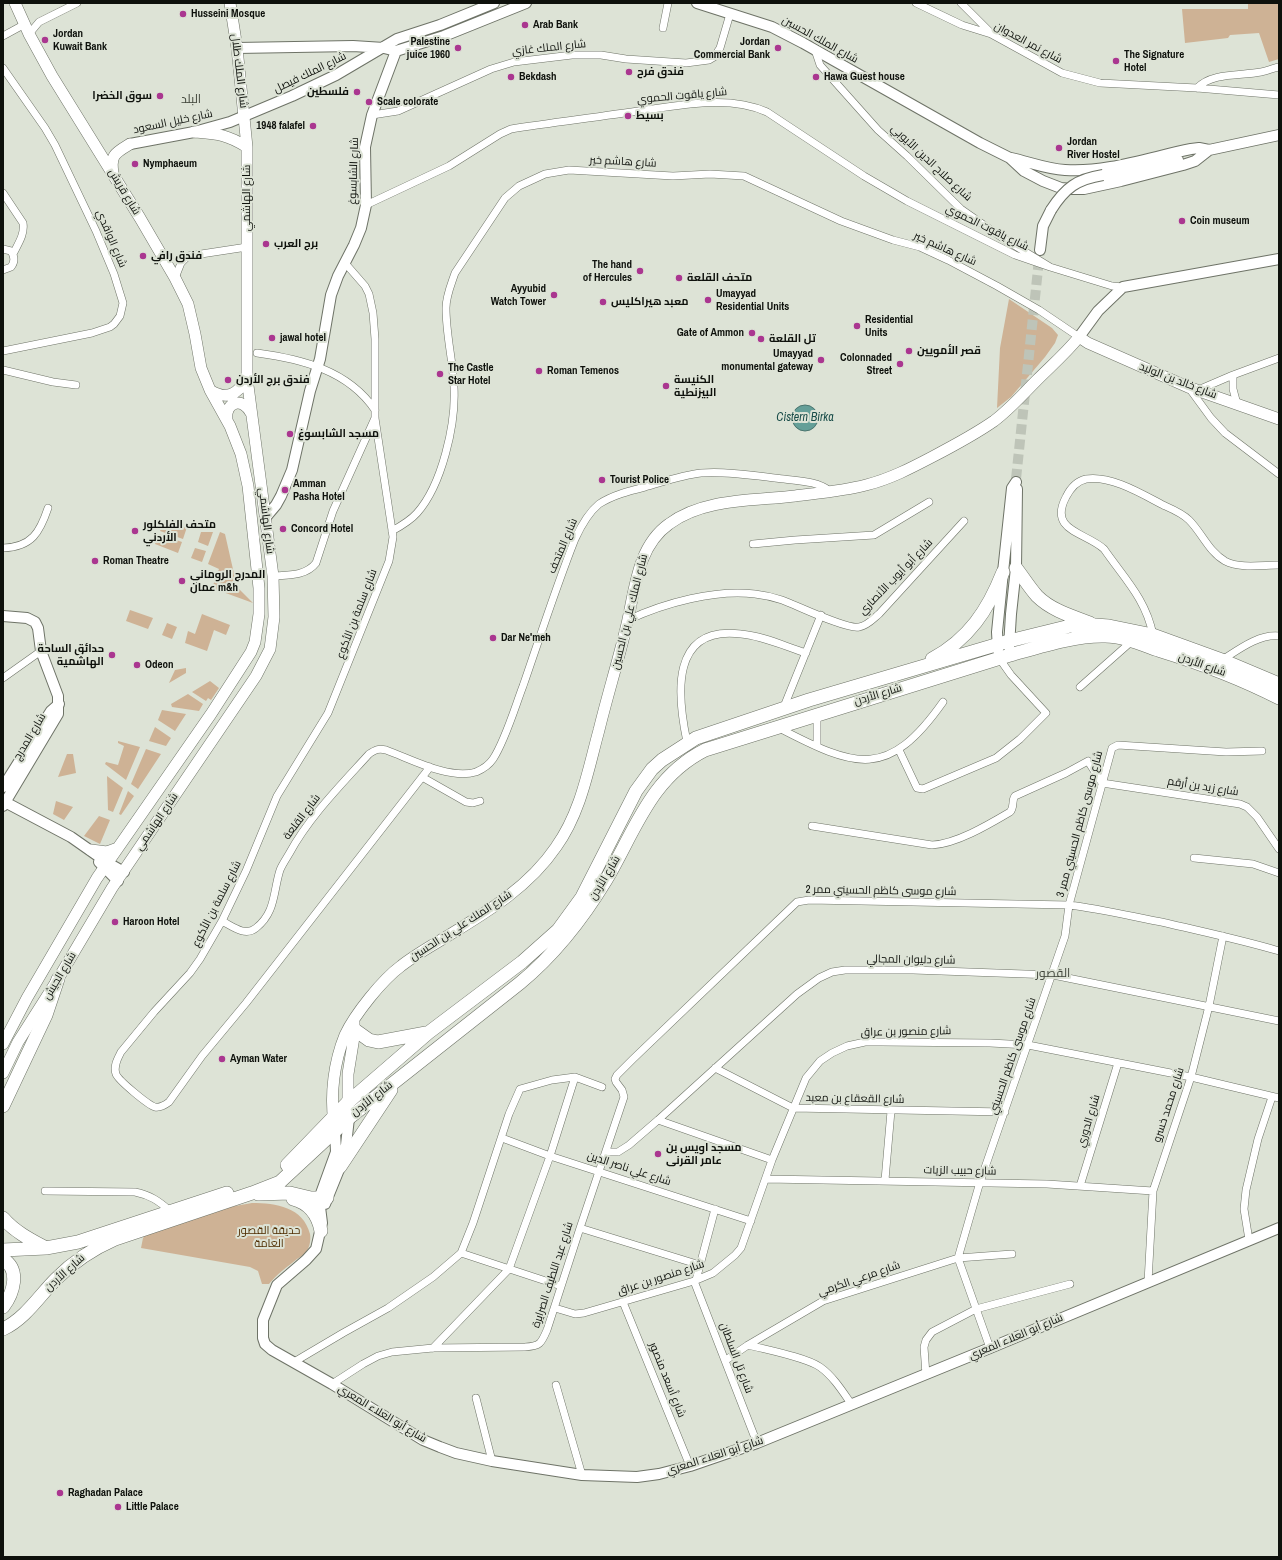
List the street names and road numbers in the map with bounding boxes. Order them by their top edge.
street label: شارع الملك الحسين [780,14,860,66]
street label: شارع نمر العدوان [992,20,1064,66]
street label: شارع الملك طلال [228,33,250,109]
street label: شارع الملك غازي [511,38,587,58]
street label: شارع الملك فيصل [272,50,348,96]
street label: شارع ياقوت الحموي [636,85,728,107]
street label: شارع خليل السعود [132,107,214,137]
street label: شارع صلاح الدين الأيوبي [888,122,974,204]
street label: شارع الشابسوغ [346,137,362,205]
street label: شارع هاشم خير [589,154,657,170]
street label: شارع الهاشمي [240,165,254,231]
street label: شارع قريش [105,167,143,217]
street label: شارع ياقوت الحموي [943,202,1031,254]
street label: شارع الواقدي [93,208,129,270]
street label: شارع هاشم خير [912,229,978,269]
street label: شارع خالد بن الوليد [1137,360,1219,402]
street label: شارع الهاشمي [255,487,277,555]
street label: شارع المتحف [545,516,581,576]
street label: شارع أبو أيوب الأنصاري [856,536,936,618]
street label: شارع الملك علي بن الحسين [609,553,651,671]
street label: شارع سلمة بن الأكوع [334,567,380,661]
street label: شارع الأردن [1177,650,1227,680]
street label: شارع الأردن [852,681,904,709]
street label: شارع المدرج [11,711,49,763]
street label: شارع موسى كاظم الحسيني ممر 3 [1054,749,1106,899]
street label: شارع زيد بن أرقم [1166,775,1240,799]
street label: شارع الهاشمي [133,791,181,853]
street label: شارع القلعة [281,792,323,842]
street label: شارع الأردن [587,853,623,903]
street label: شارع سلمة بن الأكوع [190,859,244,949]
street label: شارع موسى كاظم الحسيني ممر 2 [805,883,957,899]
street label: شارع الملك علي بن الحسين [408,888,514,964]
street label: شارع الجيش [41,950,79,1002]
street label: شارع دليوان المجالي [866,953,956,967]
street label: شارع موسى كاظم الحسيني [987,996,1039,1116]
street label: شارع منصور بن عراق [861,1025,951,1039]
street label: شارع محمد خسرو [1151,1066,1187,1144]
street label: شارع الأردن [348,1079,396,1119]
street label: شارع القعقاع بن معبد [805,1092,905,1106]
street label: شارع الدوري [1075,1093,1103,1149]
street label: شارع علي ناصر الدين [585,1149,673,1189]
street label: شارع حبيب الزيات [923,1164,997,1178]
street label: شارع عبد اللطيف الصرايرة [530,1220,576,1330]
street label: شارع الأردن [42,1252,88,1294]
street label: شارع منصور بن عراق [616,1258,706,1298]
street label: شارع مرعي الكرمي [816,1259,902,1299]
street label: شارع أبو العلاء المعري [967,1311,1065,1363]
street label: شارع تل السلطان [716,1321,756,1395]
street label: شارع أسعد منصور [646,1340,688,1420]
street label: شارع أبو العلاء المعري [335,1382,429,1446]
street label: شارع أبو العلاء المعري [665,1434,765,1478]

